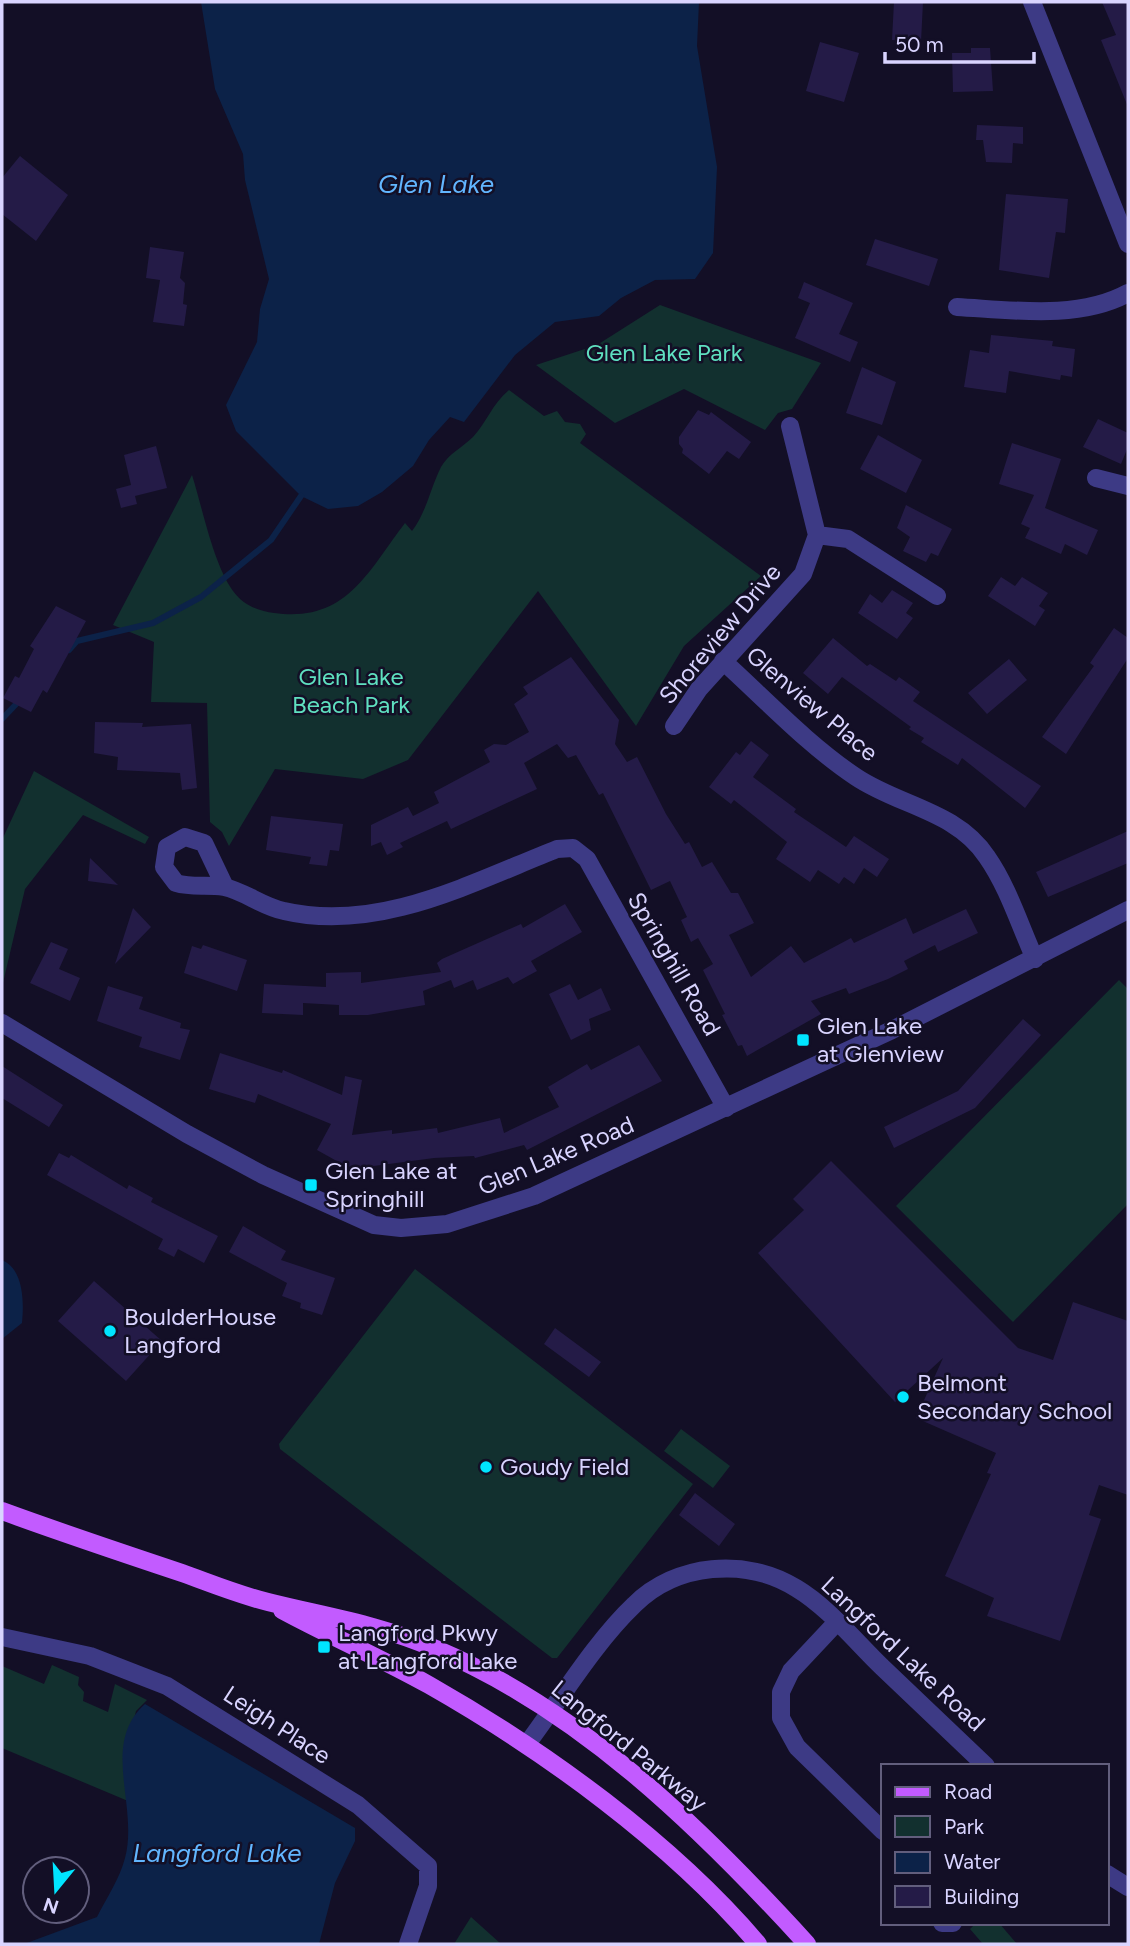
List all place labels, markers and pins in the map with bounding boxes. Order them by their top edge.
place label: Glen Lake at Glenview [817,1011,944,1068]
marker: Glen Lake at Glenview [795,1032,811,1048]
place label: Glen Lake at Springhill [325,1156,457,1213]
marker: Glen Lake at Springhill [303,1177,319,1193]
place label: BoulderHouse Langford [124,1302,276,1359]
marker: BoulderHouse Langford [102,1323,118,1339]
place label: Belmont Secondary School [917,1368,1112,1425]
marker: Belmont Secondary School [895,1389,911,1405]
place label: Goudy Field [500,1452,629,1481]
marker: Goudy Field [478,1459,494,1475]
place label: Langford Pkwy at Langford Lake [338,1618,517,1675]
marker: Langford Pkwy at Langford Lake [316,1639,332,1655]

